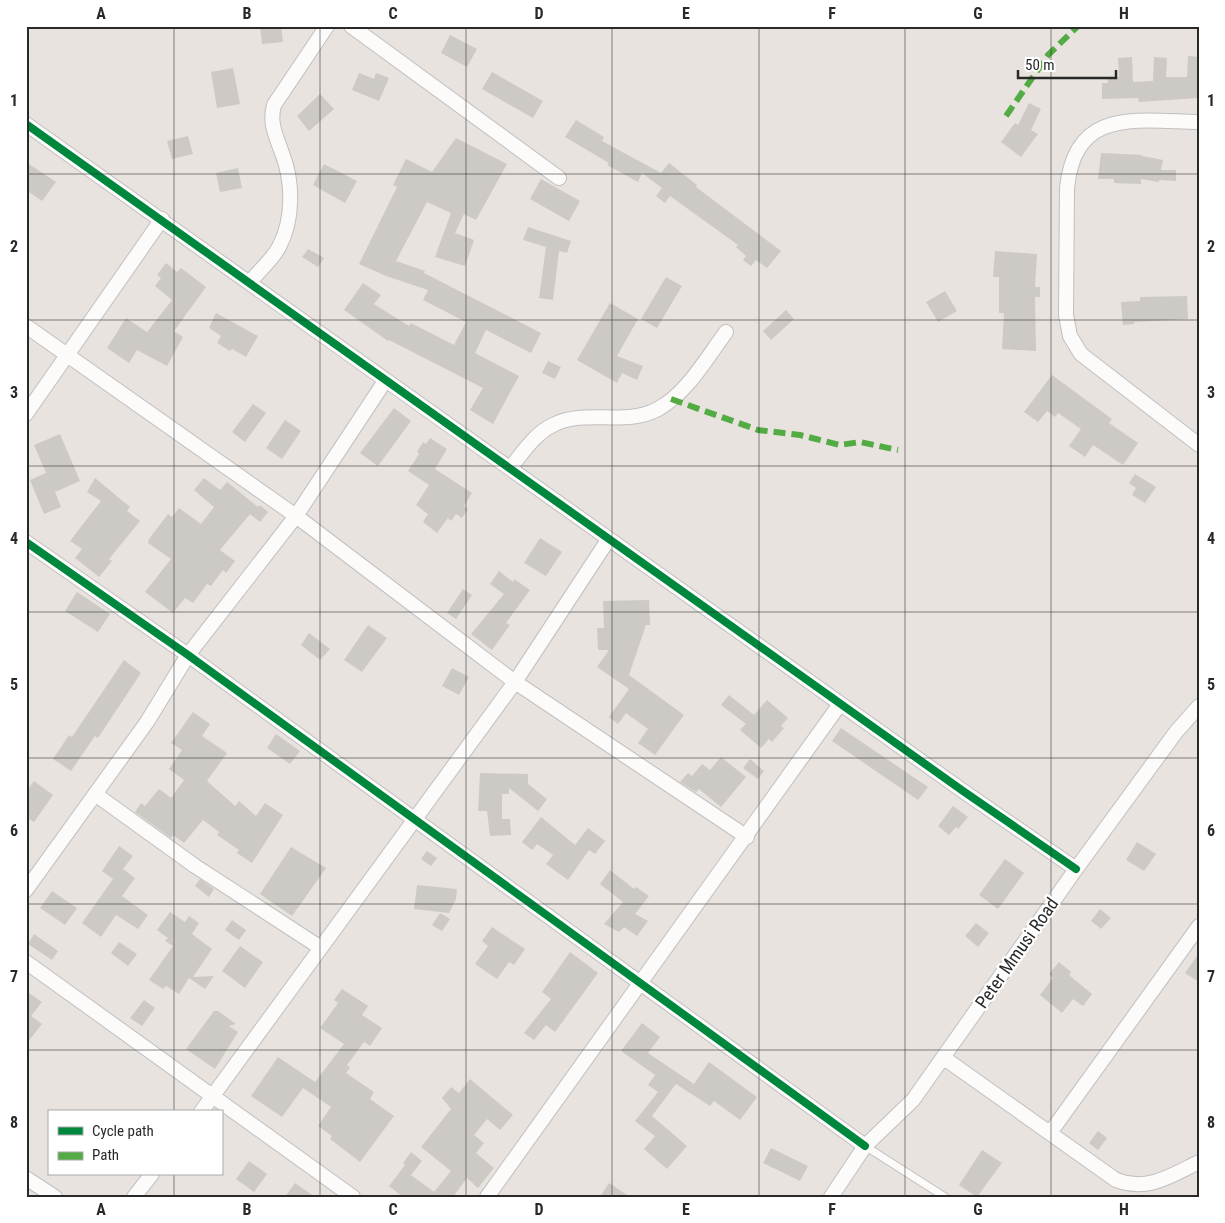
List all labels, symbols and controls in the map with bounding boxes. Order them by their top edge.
text: A [96,4,106,23]
text: B [243,4,252,23]
text: C [388,4,398,23]
text: D [534,4,544,23]
text: E [682,4,690,23]
text: F [828,4,836,23]
text: G [973,4,983,23]
text: H [1119,4,1129,23]
scale bar [1018,48,1115,80]
text: 50 m [1025,56,1055,74]
text: 1 [10,91,18,110]
text: 1 [1207,91,1215,110]
text: 2 [10,237,18,256]
text: 2 [1207,237,1215,256]
text: 3 [10,383,18,402]
text: 3 [1207,383,1215,402]
text: 4 [10,529,18,548]
text: 4 [1207,529,1215,548]
text: 5 [10,675,18,694]
text: 5 [1207,675,1215,694]
text: 6 [10,821,18,840]
text: 6 [1207,821,1215,840]
street label: Peter Mmusi Road [971,893,1063,1012]
text: 7 [10,967,18,986]
text: 7 [1207,967,1215,986]
legend [48,1110,222,1176]
text: 8 [10,1113,18,1132]
text: 8 [1207,1113,1215,1132]
text: Cycle path [92,1122,154,1140]
text: Path [92,1146,119,1164]
text: A [96,1200,106,1219]
text: B [243,1200,252,1219]
text: C [388,1200,398,1219]
text: D [534,1200,544,1219]
text: E [682,1200,690,1219]
text: F [828,1200,836,1219]
text: G [973,1200,983,1219]
text: H [1119,1200,1129,1219]

